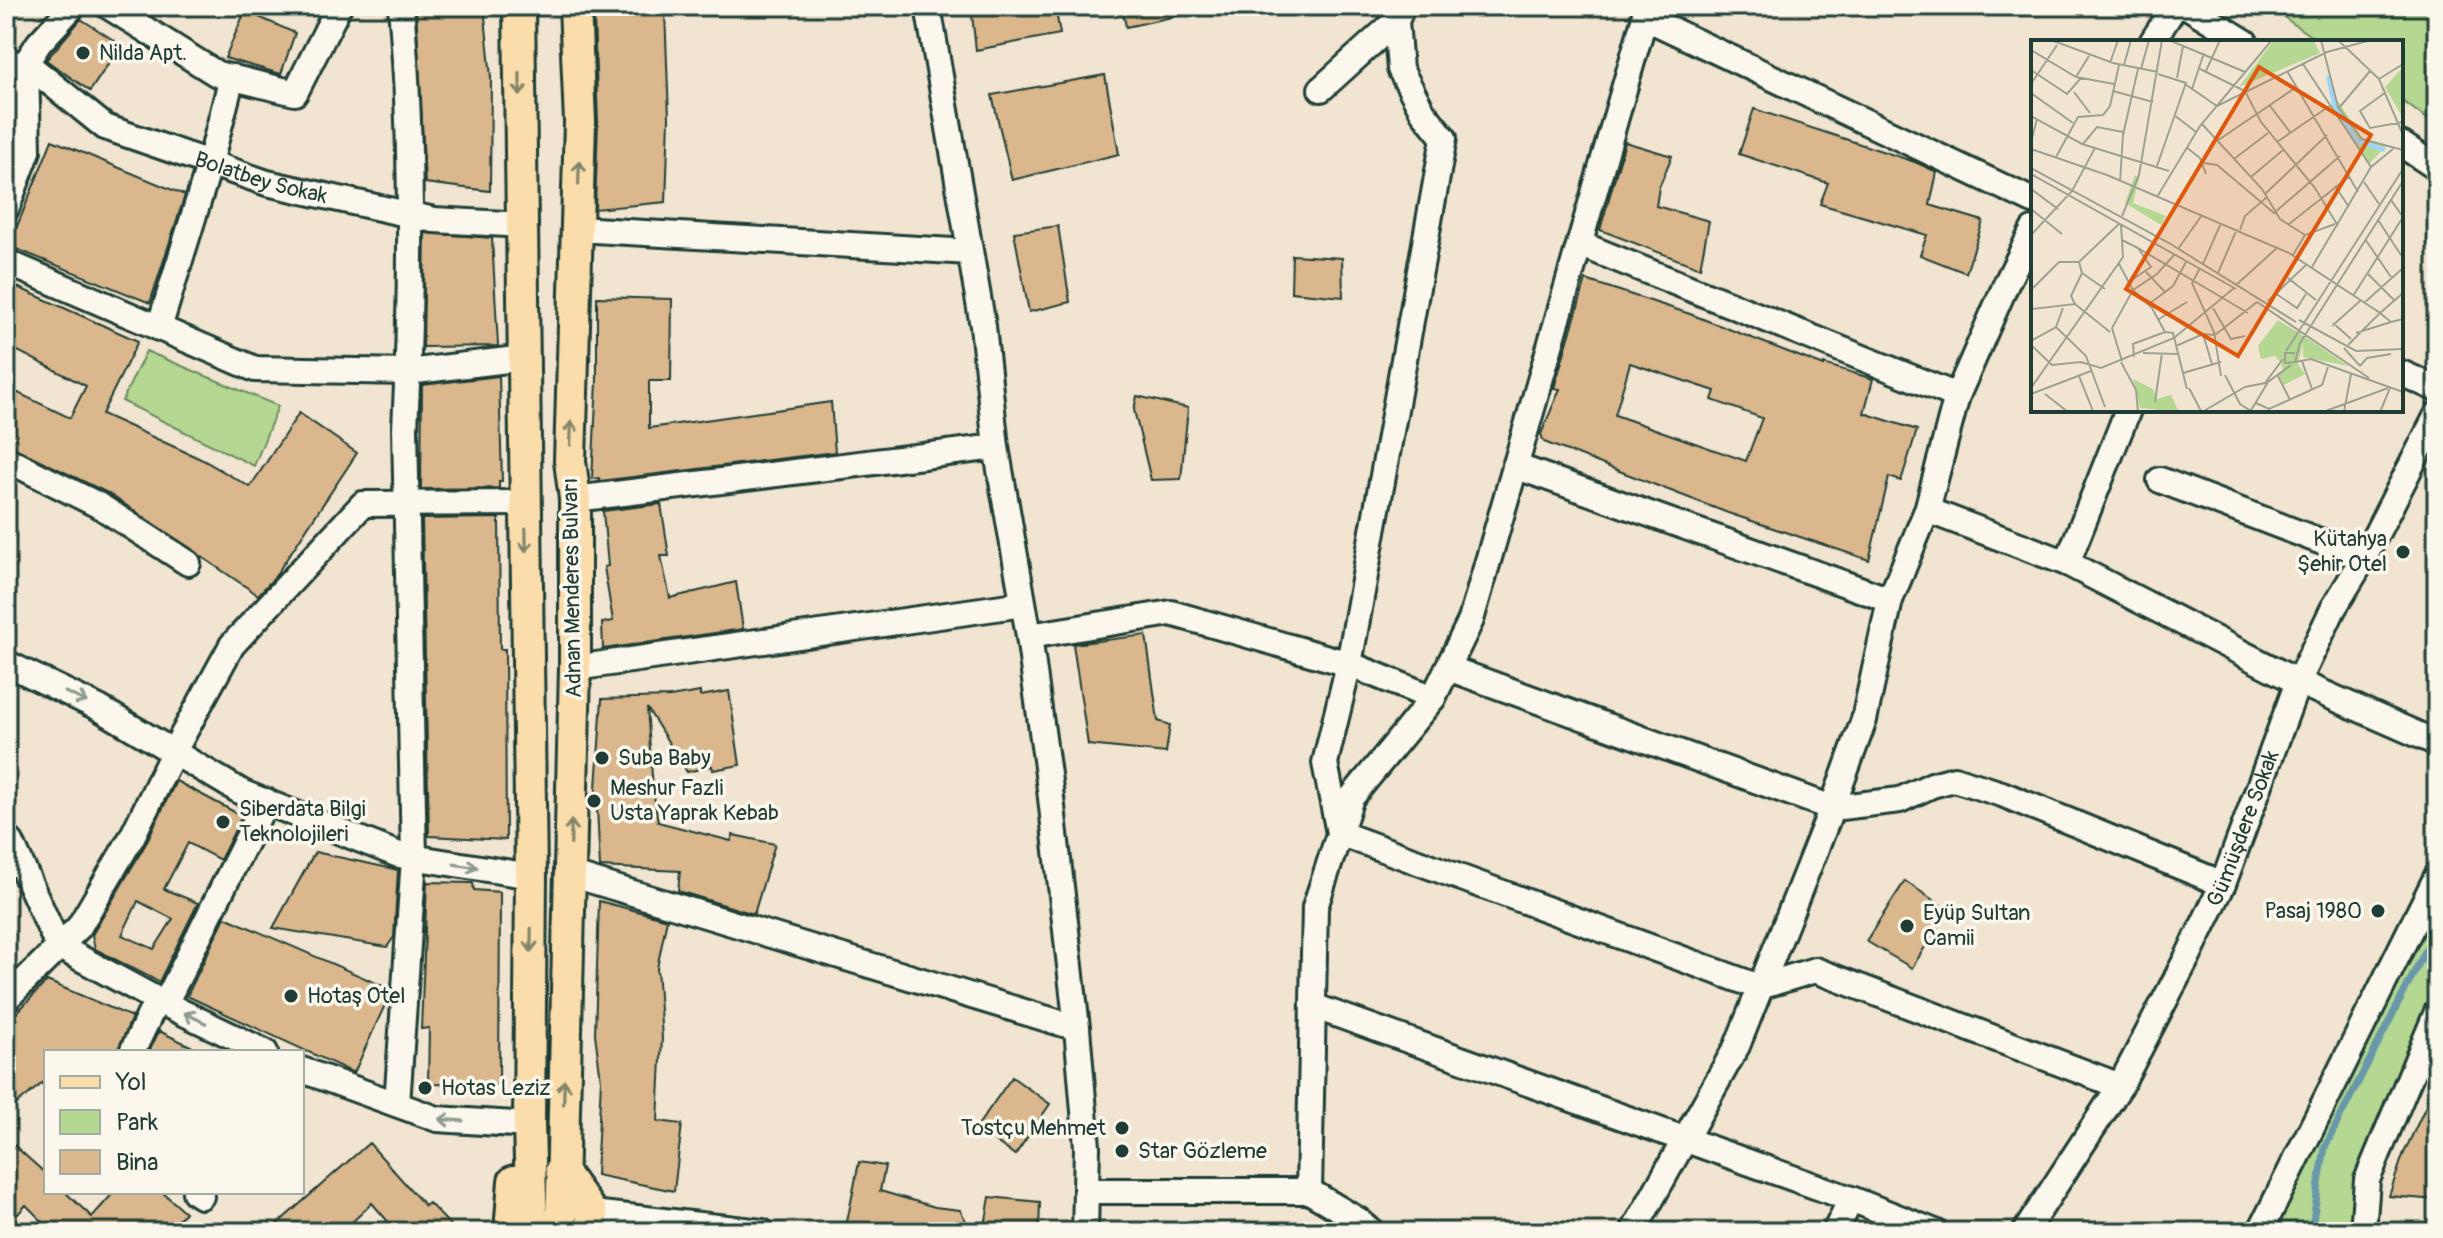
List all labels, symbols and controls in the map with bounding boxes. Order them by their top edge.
place label: Nilda Apt. [99,39,187,67]
inset map [2031,40,2403,412]
marker: Nilda Apt. [74,44,92,62]
one-way arrow [512,70,528,97]
street label: Bolatbey Sokak [191,145,330,210]
one-way arrow [571,160,586,187]
one-way arrow [563,420,579,447]
street label: Adnan Menderes Bulvarı [556,478,588,698]
place label: Kütahya Şehir Otel [2297,525,2387,578]
one-way arrow [519,526,534,553]
marker: Kütahya Şehir Otel [2394,543,2412,561]
one-way arrow [64,690,88,705]
place label: Suba Baby [618,744,711,772]
street label: Gümüşdere Sokak [2200,746,2285,911]
marker: Suba Baby [593,749,611,767]
place label: Meshur Fazli Usta Yaprak Kebab [610,774,779,827]
marker: Meshur Fazli Usta Yaprak Kebab [585,792,603,810]
place label: Siberdata Bilgi Teknolojileri [239,795,366,848]
marker: Siberdata Bilgi Teknolojileri [214,813,232,831]
one-way arrow [563,819,578,846]
one-way arrow [453,859,478,874]
place label: Pasaj 1980 [2265,897,2362,925]
place label: Eyüp Sultan Camii [1923,899,2030,952]
marker: Pasaj 1980 [2369,902,2387,920]
marker: Eyüp Sultan Camii [1898,917,1916,935]
one-way arrow [523,926,538,953]
place label: Hotaş Otel [307,982,405,1010]
marker: Hotaş Otel [282,987,300,1005]
one-way arrow [183,1010,207,1025]
legend [44,1050,304,1194]
text: Yol [115,1068,146,1097]
place label: Hotas Leziz [441,1074,551,1102]
marker: Hotas Leziz [416,1079,434,1097]
one-way arrow [556,1079,571,1106]
text: Park [116,1108,158,1137]
one-way arrow [438,1112,465,1127]
place label: Tostçu Mehmet [961,1114,1106,1142]
marker: Tostçu Mehmet [1113,1119,1131,1137]
place label: Star Gözleme [1138,1137,1267,1165]
marker: Star Gözleme [1113,1142,1131,1160]
text: Bina [116,1148,158,1177]

